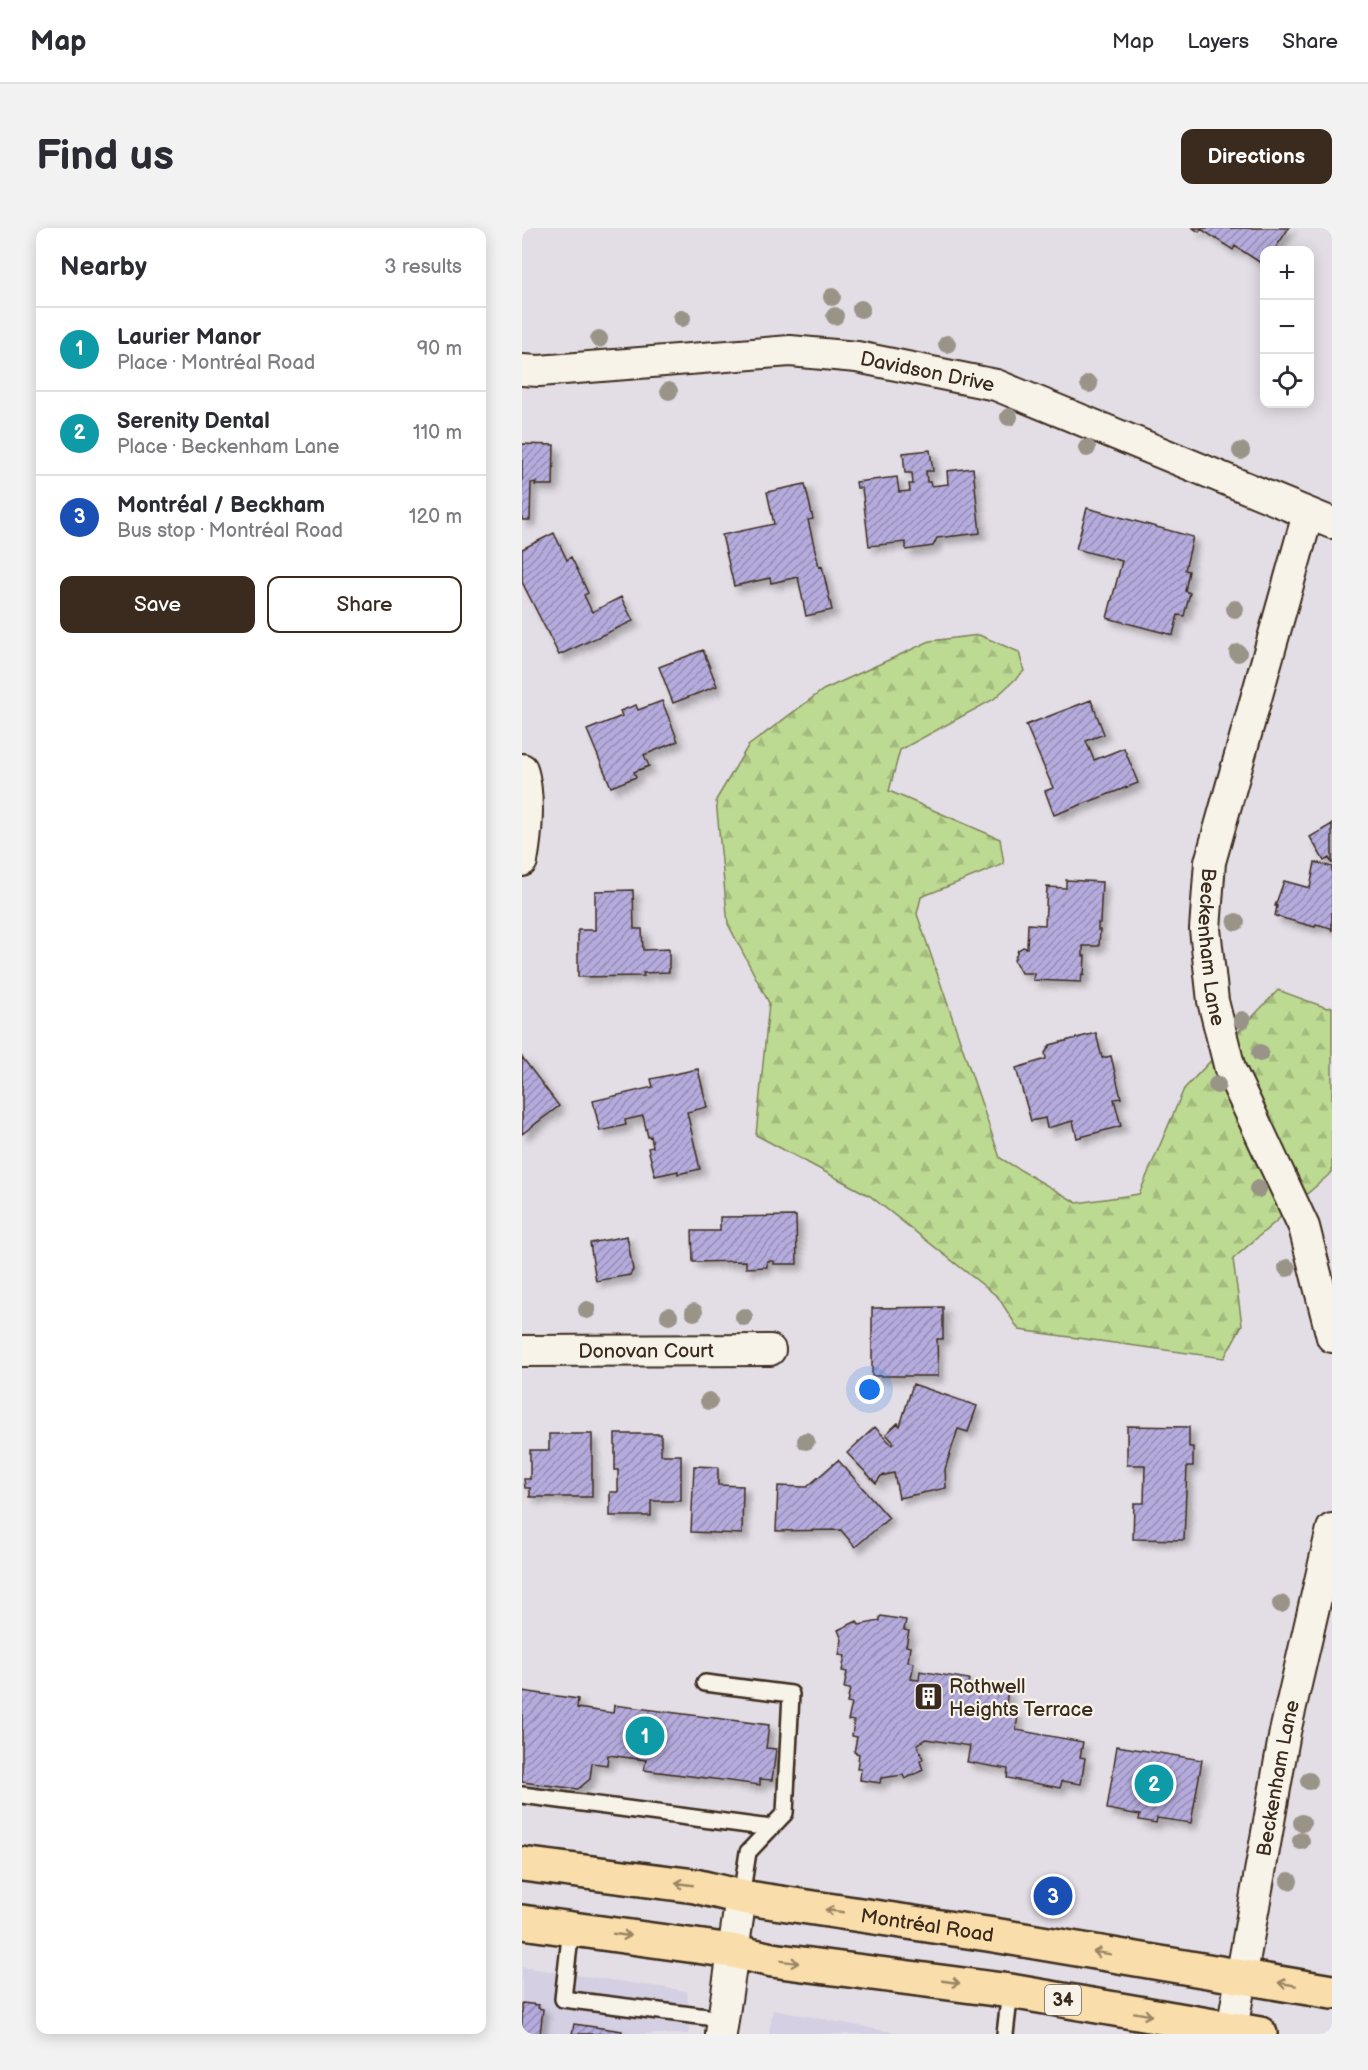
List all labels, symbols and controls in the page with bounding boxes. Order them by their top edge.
text: Map [30,25,86,58]
text: Map [1112,29,1154,54]
text: Layers [1187,29,1249,54]
text: Share [1282,29,1338,54]
button: Directions [1181,129,1332,184]
text: Find us [36,131,174,182]
map controls [1260,246,1314,408]
button: + [1260,246,1314,300]
text: Nearby [60,252,147,283]
text: 3 results [384,255,462,279]
button: − [1260,300,1314,354]
text: Laurier Manor [117,324,261,351]
text: 1 [75,337,84,361]
text: 90 m [417,337,462,361]
street label: Davidson Drive [858,347,997,397]
text: Place · Montréal Road [117,351,315,375]
button: locate [1260,354,1314,408]
text: Serenity Dental [117,408,270,435]
text: 2 [74,421,85,445]
text: 110 m [413,421,462,445]
text: Place · Beckenham Lane [117,435,339,459]
text: Montréal / Beckham [117,492,325,519]
text: 3 [74,505,85,529]
text: 120 m [409,505,462,529]
text: Bus stop · Montréal Road [117,519,343,543]
button: Save [60,576,255,633]
button: Share [267,576,462,633]
street label: Beckenham Lane [1192,867,1230,1029]
street label: Donovan Court [578,1339,714,1364]
your location [855,1375,884,1404]
place label: Rothwell Heights Terrace [949,1675,1093,1722]
building icon: Rothwell Heights Terrace [912,1681,944,1713]
street label: Beckenham Lane [1252,1698,1305,1858]
pin: 1 [626,1714,664,1758]
pin: 2 [1134,1762,1174,1806]
pin: 3 [1034,1874,1072,1918]
one-way arrow [675,1879,694,1890]
street label: Montréal Road [859,1904,995,1948]
one-way arrow [825,1905,845,1916]
one-way arrow [611,1930,631,1941]
one-way arrow [1092,1947,1112,1958]
one-way arrow [779,1957,799,1968]
one-way arrow [940,1977,960,1988]
one-way arrow [1278,1978,1298,1989]
road number: 34 [1045,1985,1081,2015]
one-way arrow [1133,2008,1153,2019]

